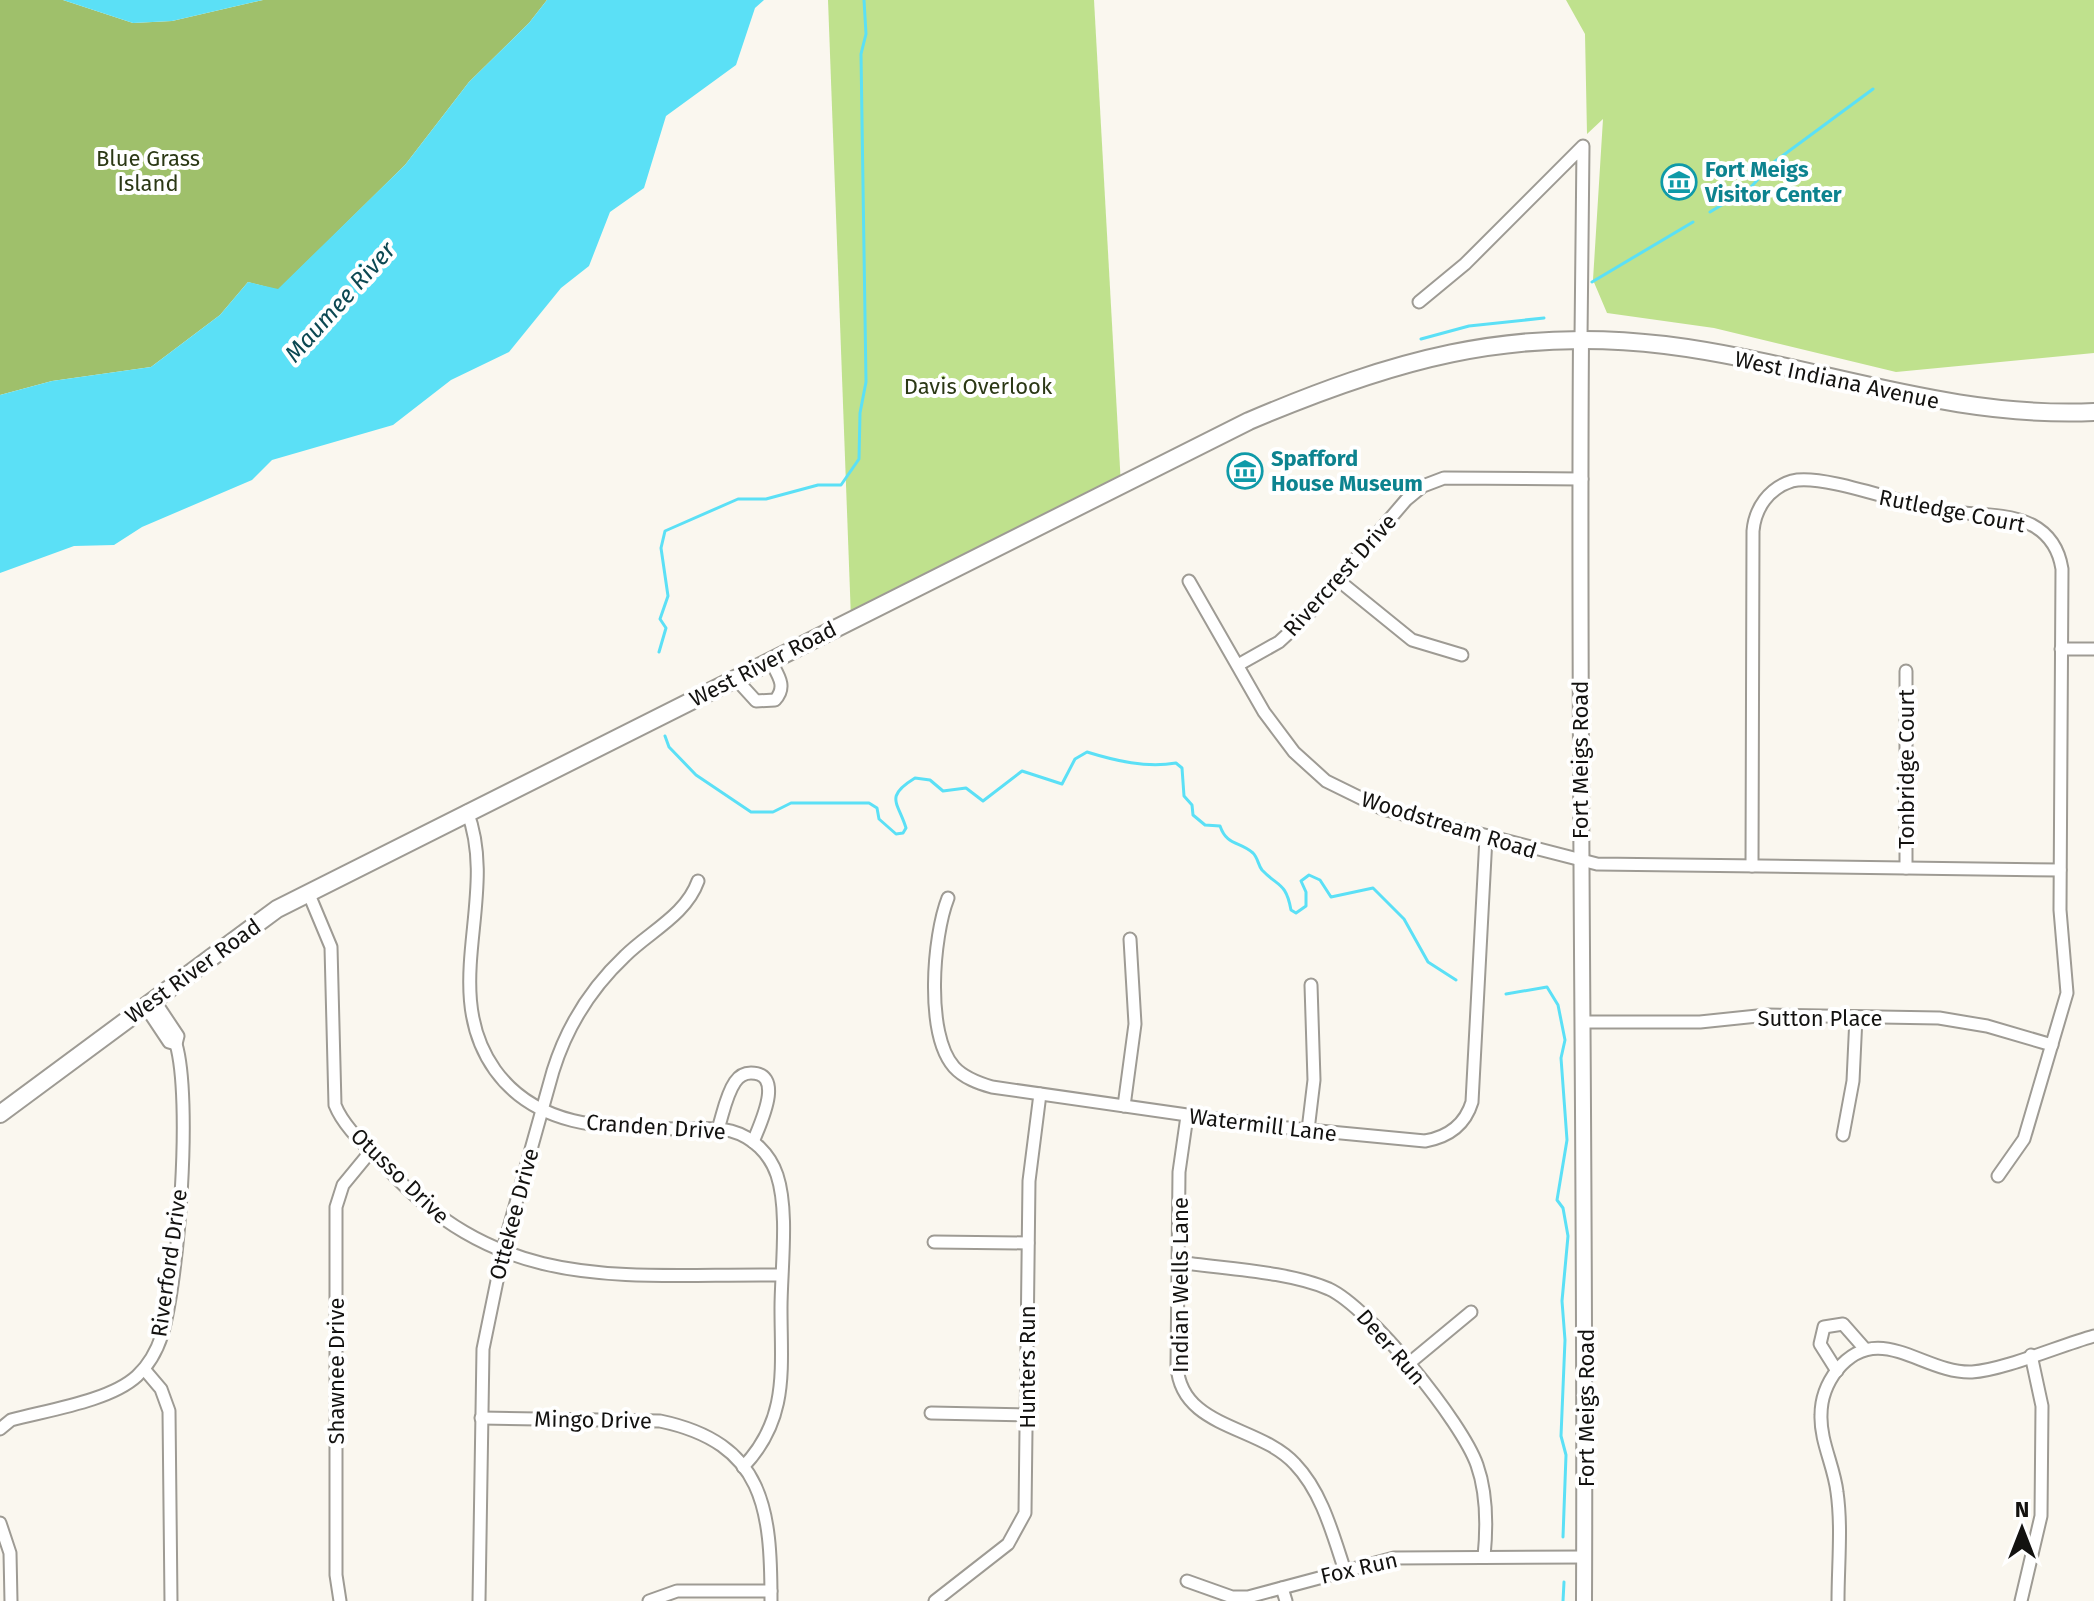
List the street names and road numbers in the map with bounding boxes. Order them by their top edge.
street label: West Indiana Avenue [1732,345,1942,415]
street label: Rutledge Court [1877,484,2027,538]
street label: Rivercrest Drive [1278,508,1402,642]
street label: West River Road [685,615,841,713]
street label: Fort Meigs Road [1567,681,1594,839]
street label: Tonbridge Court [1893,689,1920,849]
street label: Woodstream Road [1358,785,1540,865]
street label: West River Road [120,913,266,1029]
street label: Sutton Place [1758,1005,1882,1032]
street label: Watermill Lane [1187,1103,1339,1147]
street label: Cranden Drive [585,1109,727,1145]
street label: Otusso Drive [345,1122,455,1230]
street label: Ottekee Drive [483,1145,545,1283]
street label: Riverford Drive [145,1187,193,1339]
street label: Indian Wells Lane [1167,1197,1194,1373]
street label: Shawnee Drive [323,1298,350,1444]
street label: Deer Run [1351,1304,1431,1390]
street label: Hunters Run [1014,1305,1041,1429]
street label: Fort Meigs Road [1573,1329,1600,1487]
street label: Mingo Drive [534,1405,652,1435]
street label: Fox Run [1318,1546,1400,1590]

